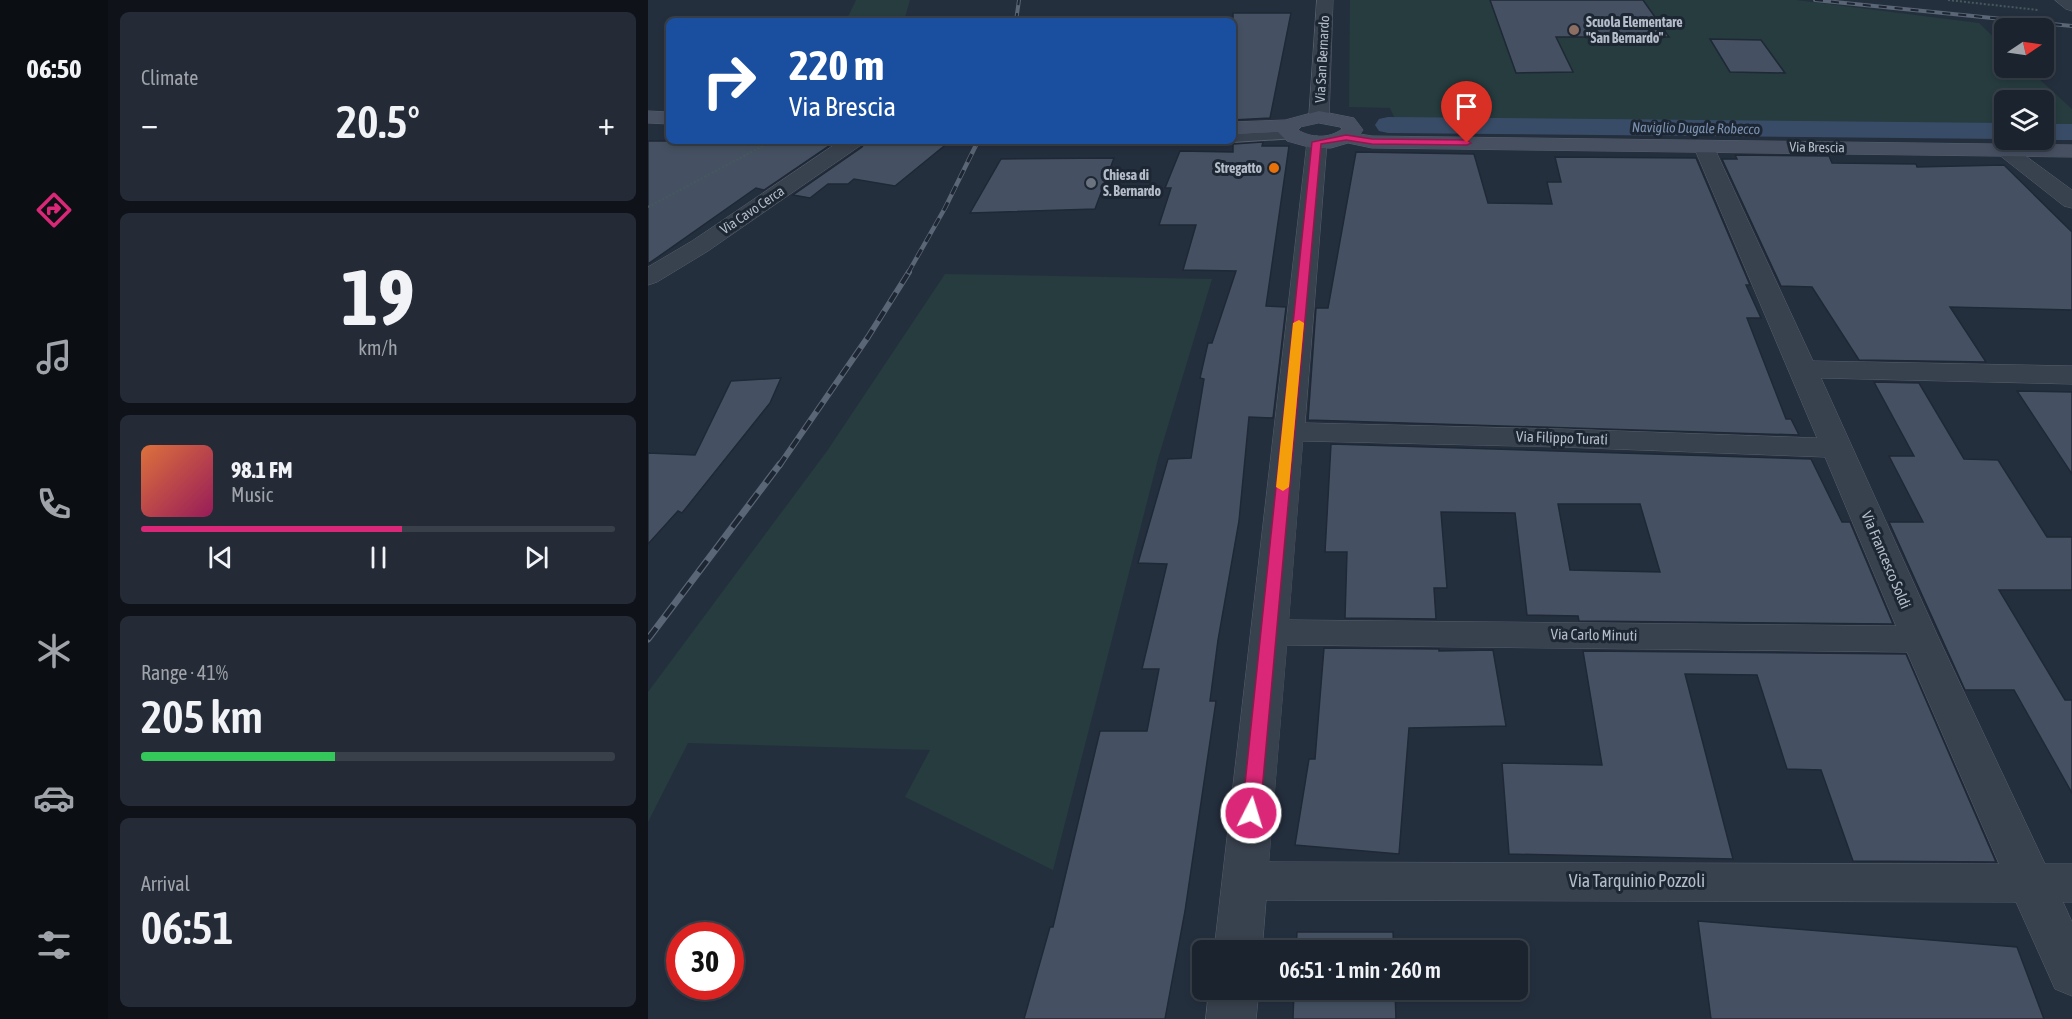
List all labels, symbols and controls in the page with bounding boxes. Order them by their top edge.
place label: Scuola Elementare "San Bernardo" [1586,14,1683,46]
street label: Via San Bernardo [1312,15,1332,103]
north arrow [1994,18,2054,78]
map controls [1994,18,2054,150]
marker: Scuola Elementare "San Bernardo" [1567,23,1581,37]
text: 220 m [789,41,884,89]
icon: right [690,42,768,120]
text: 06:50 [26,53,82,84]
text: Climate [141,66,198,89]
pin [1441,81,1492,143]
icon: arrive [1450,90,1483,123]
button: layers [1994,90,2054,150]
text: Via Brescia [789,91,896,122]
text: 20.5° [336,96,420,148]
text: − [141,104,158,142]
text: + [598,104,615,142]
water label: Naviglio Dugale Robecco [1632,119,1761,137]
street label: Via Brescia [1789,139,1845,155]
place label: Stregatto [1215,160,1262,176]
marker: Stregatto [1267,161,1281,175]
place label: Chiesa di S. Bernardo [1103,167,1161,199]
marker: Chiesa di S. Bernardo [1084,176,1098,190]
street label: Via Cavo Cerca [717,183,787,237]
icon: directions [33,189,75,231]
text: 19 [341,252,415,342]
icon: music [33,336,75,378]
text: km/h [358,336,398,359]
street label: Via Filippo Turati [1516,427,1608,448]
text: 98.1 FM [231,457,293,483]
icon: phone [33,483,75,525]
text: Music [231,483,273,506]
street label: Via Francesco Soldi [1858,509,1915,611]
icon: previous [204,541,237,574]
icon: pause [362,541,395,574]
icon: next [520,541,553,574]
street label: Via Carlo Minuti [1551,625,1638,644]
icon: climate [33,630,75,672]
text: Range · 41% [141,661,228,684]
text: 205 km [141,691,263,743]
icon: car [33,777,75,819]
position arrow [1219,781,1283,845]
street label: Via Tarquinio Pozzoli [1569,870,1705,891]
text: Arrival [141,872,190,895]
text: 06:51 [141,902,234,954]
speed limit sign: 30 [666,922,744,1000]
icon: filters [33,924,75,966]
text: 06:51 · 1 min · 260 m [1279,957,1441,983]

